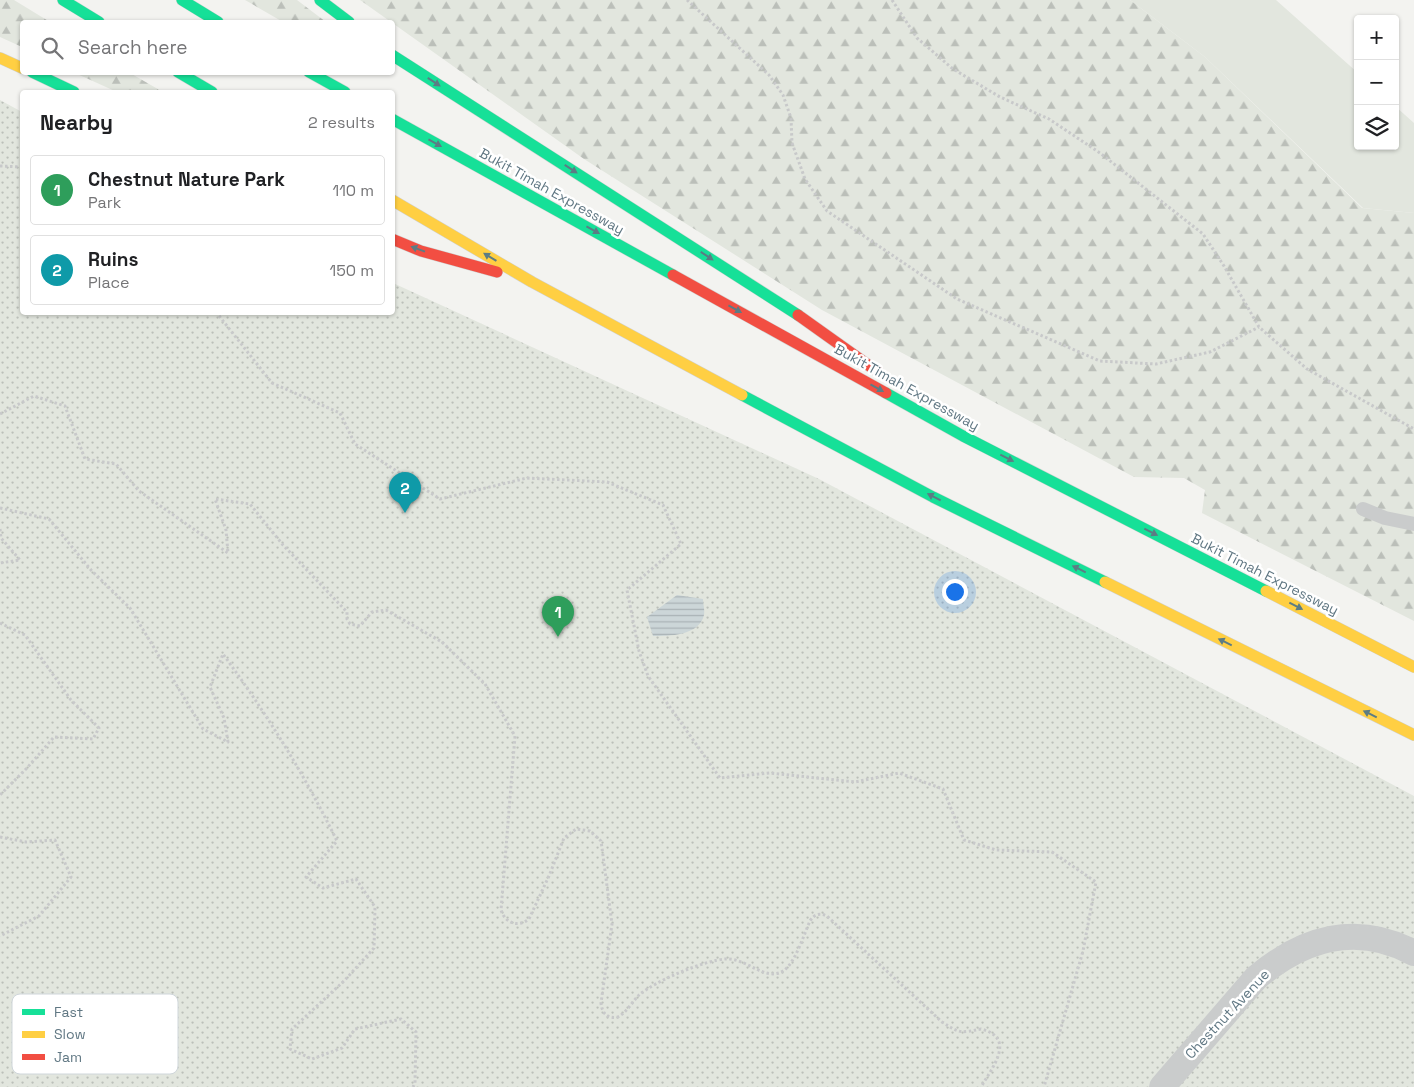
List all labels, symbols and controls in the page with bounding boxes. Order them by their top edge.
map controls [1354,15,1399,150]
button: + [1354,15,1399,60]
search box [20,20,395,75]
icon: search [38,34,66,62]
text: Search here [78,35,188,60]
button: − [1354,60,1399,105]
one-way arrow [427,77,440,86]
button: layers [1354,105,1399,150]
text: Nearby [40,109,113,136]
text: 2 results [308,112,375,133]
one-way arrow [428,138,442,147]
street label: Bukit Timah Expressway [476,144,628,238]
one-way arrow [564,164,577,174]
text: Chestnut Nature Park [88,167,285,192]
text: 1 [53,180,61,201]
text: 110 m [332,180,374,201]
text: Park [88,192,121,213]
one-way arrow [585,226,600,234]
one-way arrow [410,245,425,253]
text: Ruins [88,247,138,272]
one-way arrow [701,252,714,261]
one-way arrow [484,253,497,262]
text: 2 [52,260,62,281]
text: 150 m [330,260,374,281]
text: Place [88,272,130,293]
one-way arrow [727,305,742,313]
street label: Bukit Timah Expressway [831,340,983,434]
one-way arrow [869,384,884,392]
one-way arrow [999,454,1014,462]
pin: 2 [389,472,421,513]
one-way arrow [926,493,941,501]
one-way arrow [1144,528,1158,536]
street label: Bukit Timah Expressway [1188,529,1342,619]
one-way arrow [1072,565,1086,573]
your location [942,579,968,605]
pin: 1 [542,596,574,637]
one-way arrow [1289,602,1303,610]
one-way arrow [1218,637,1232,645]
one-way arrow [1363,710,1377,718]
street label: Chestnut Avenue [1181,965,1273,1063]
legend [12,994,178,1074]
text: Fast [54,1003,83,1021]
text: Slow [54,1025,86,1043]
text: Jam [54,1048,82,1066]

